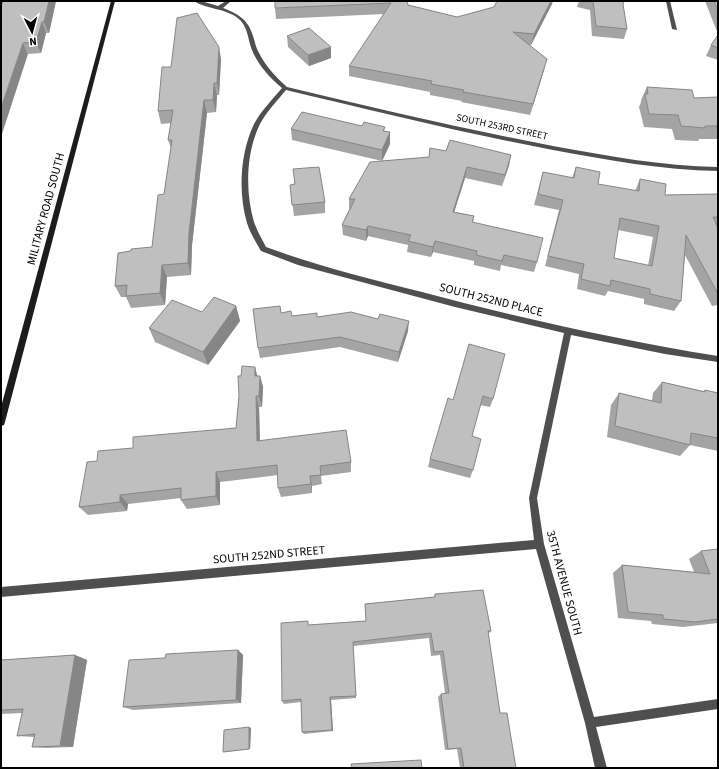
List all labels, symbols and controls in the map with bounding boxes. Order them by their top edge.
north arrow [12,12,52,52]
text: N [29,34,37,49]
street label: SOUTH 253RD STREET [455,110,550,144]
street label: MILITARY ROAD SOUTH [23,151,69,267]
street label: SOUTH 252ND PLACE [437,279,545,321]
street label: 35TH AVENUE SOUTH [542,529,586,637]
street label: SOUTH 252ND STREET [212,542,326,568]

